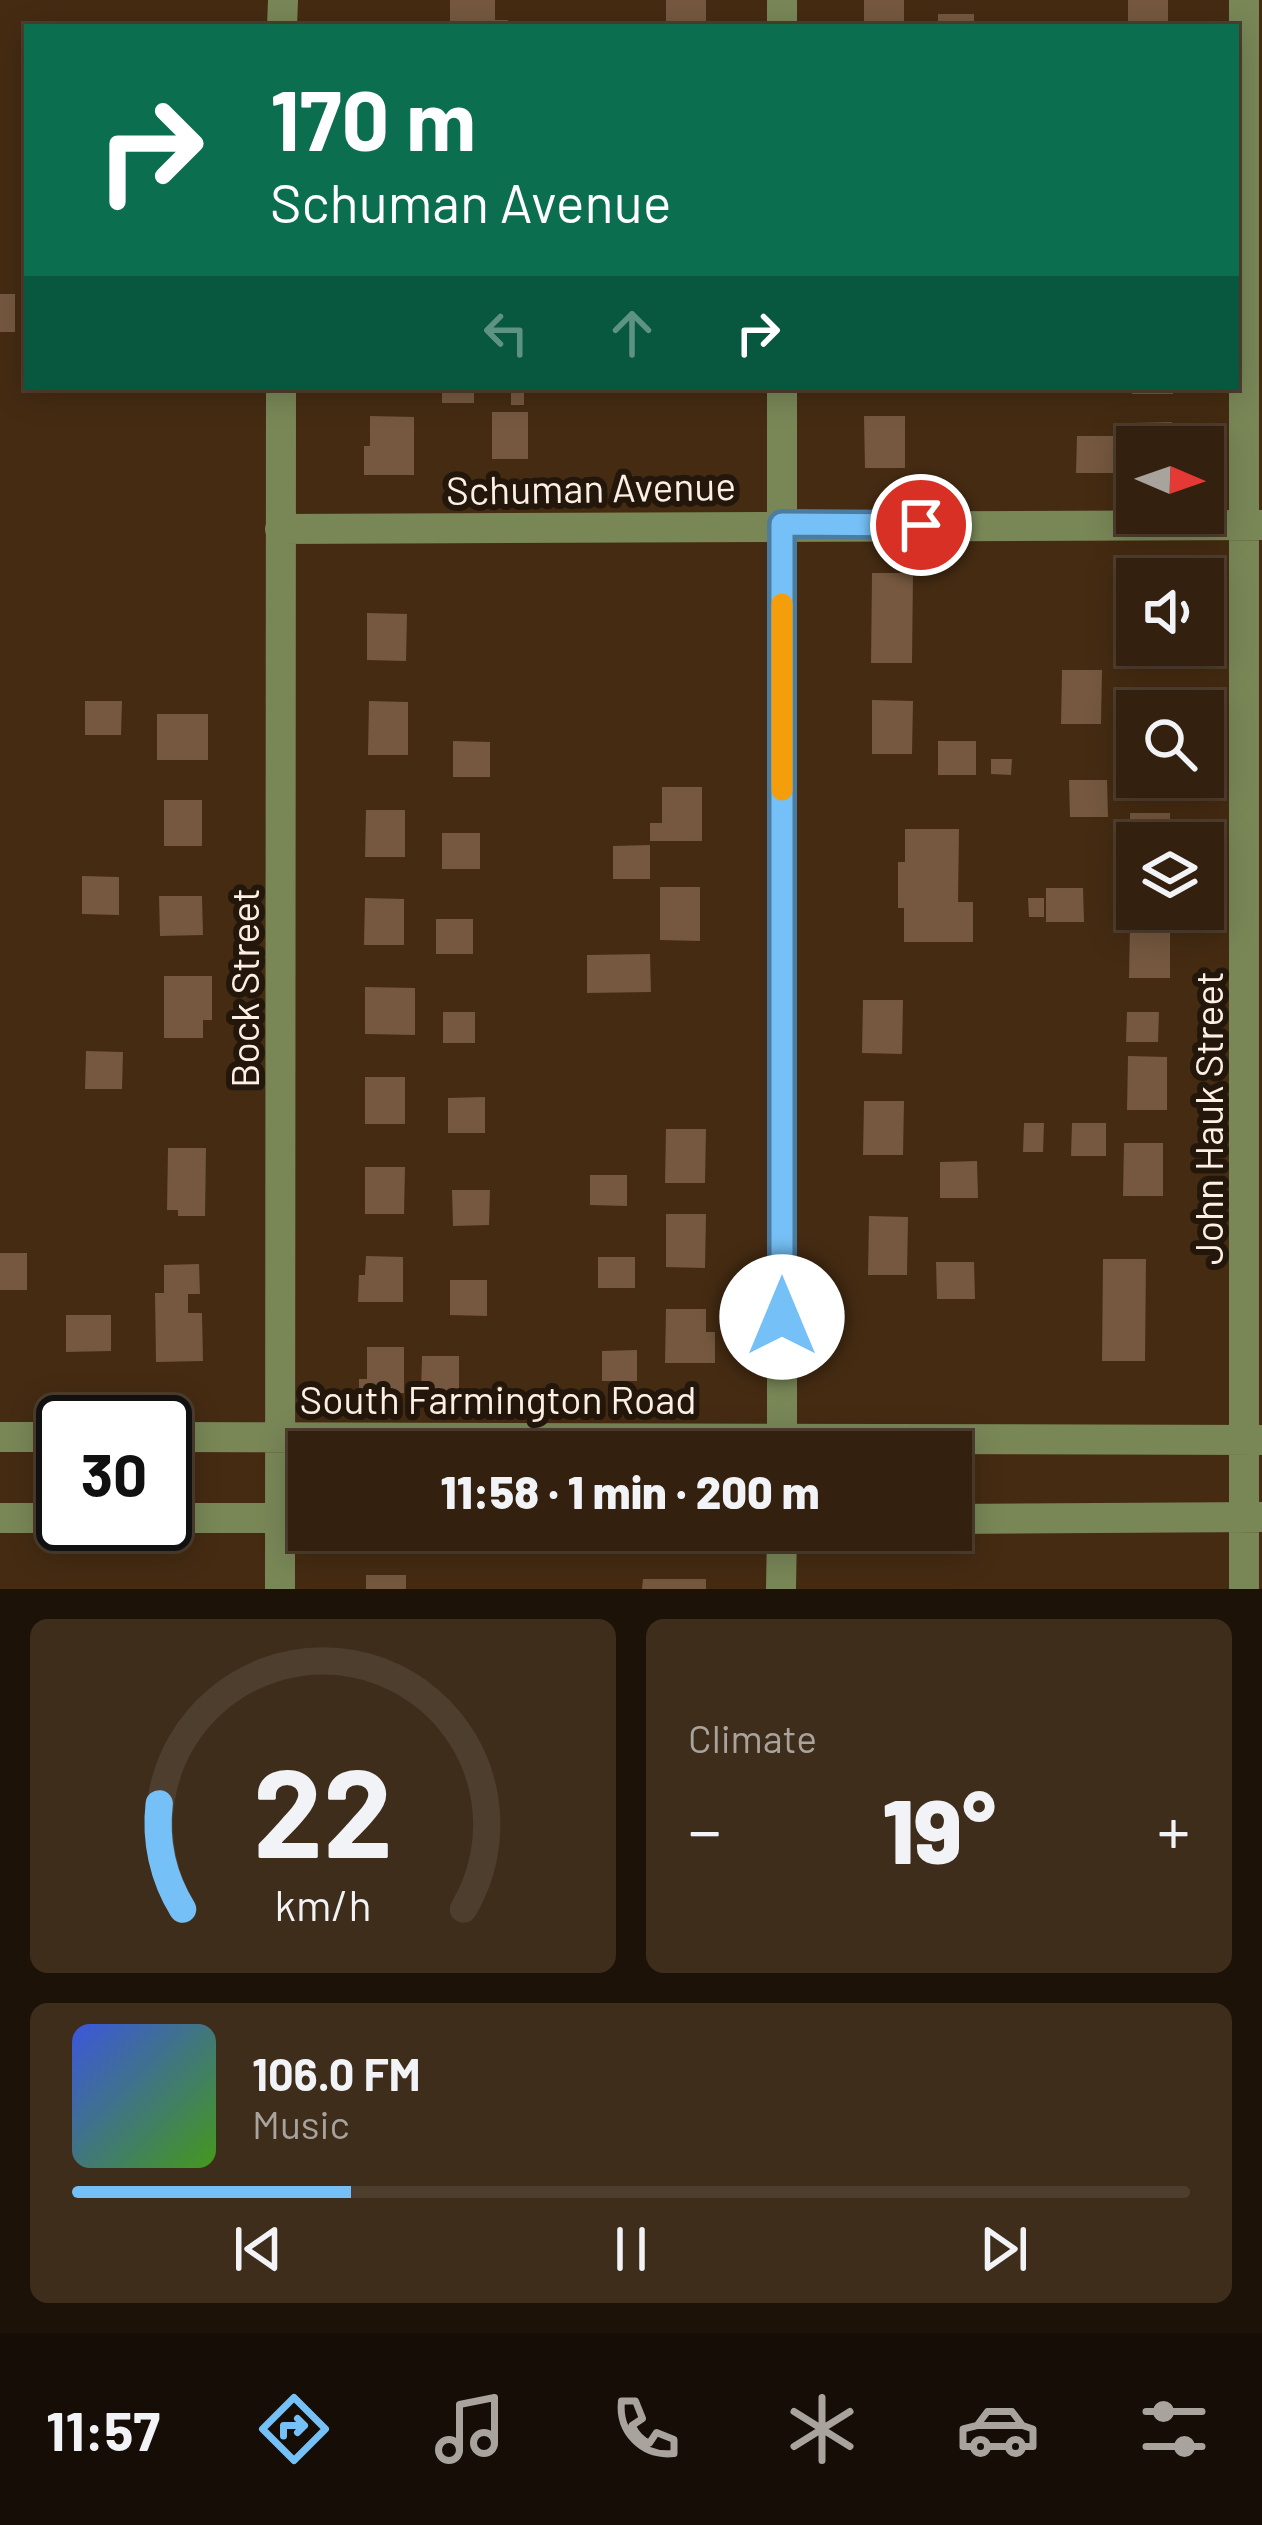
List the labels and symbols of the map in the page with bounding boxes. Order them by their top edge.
north arrow [1116,426,1224,534]
street label: Schuman Avenue [446,461,736,513]
pin [870,474,972,576]
street label: Bock Street [220,888,267,1088]
street label: John Hauk Street [1184,971,1231,1265]
position arrow [719,1254,845,1380]
street label: South Farmington Road [300,1375,696,1422]
speed limit sign: 30 [36,1395,192,1551]

